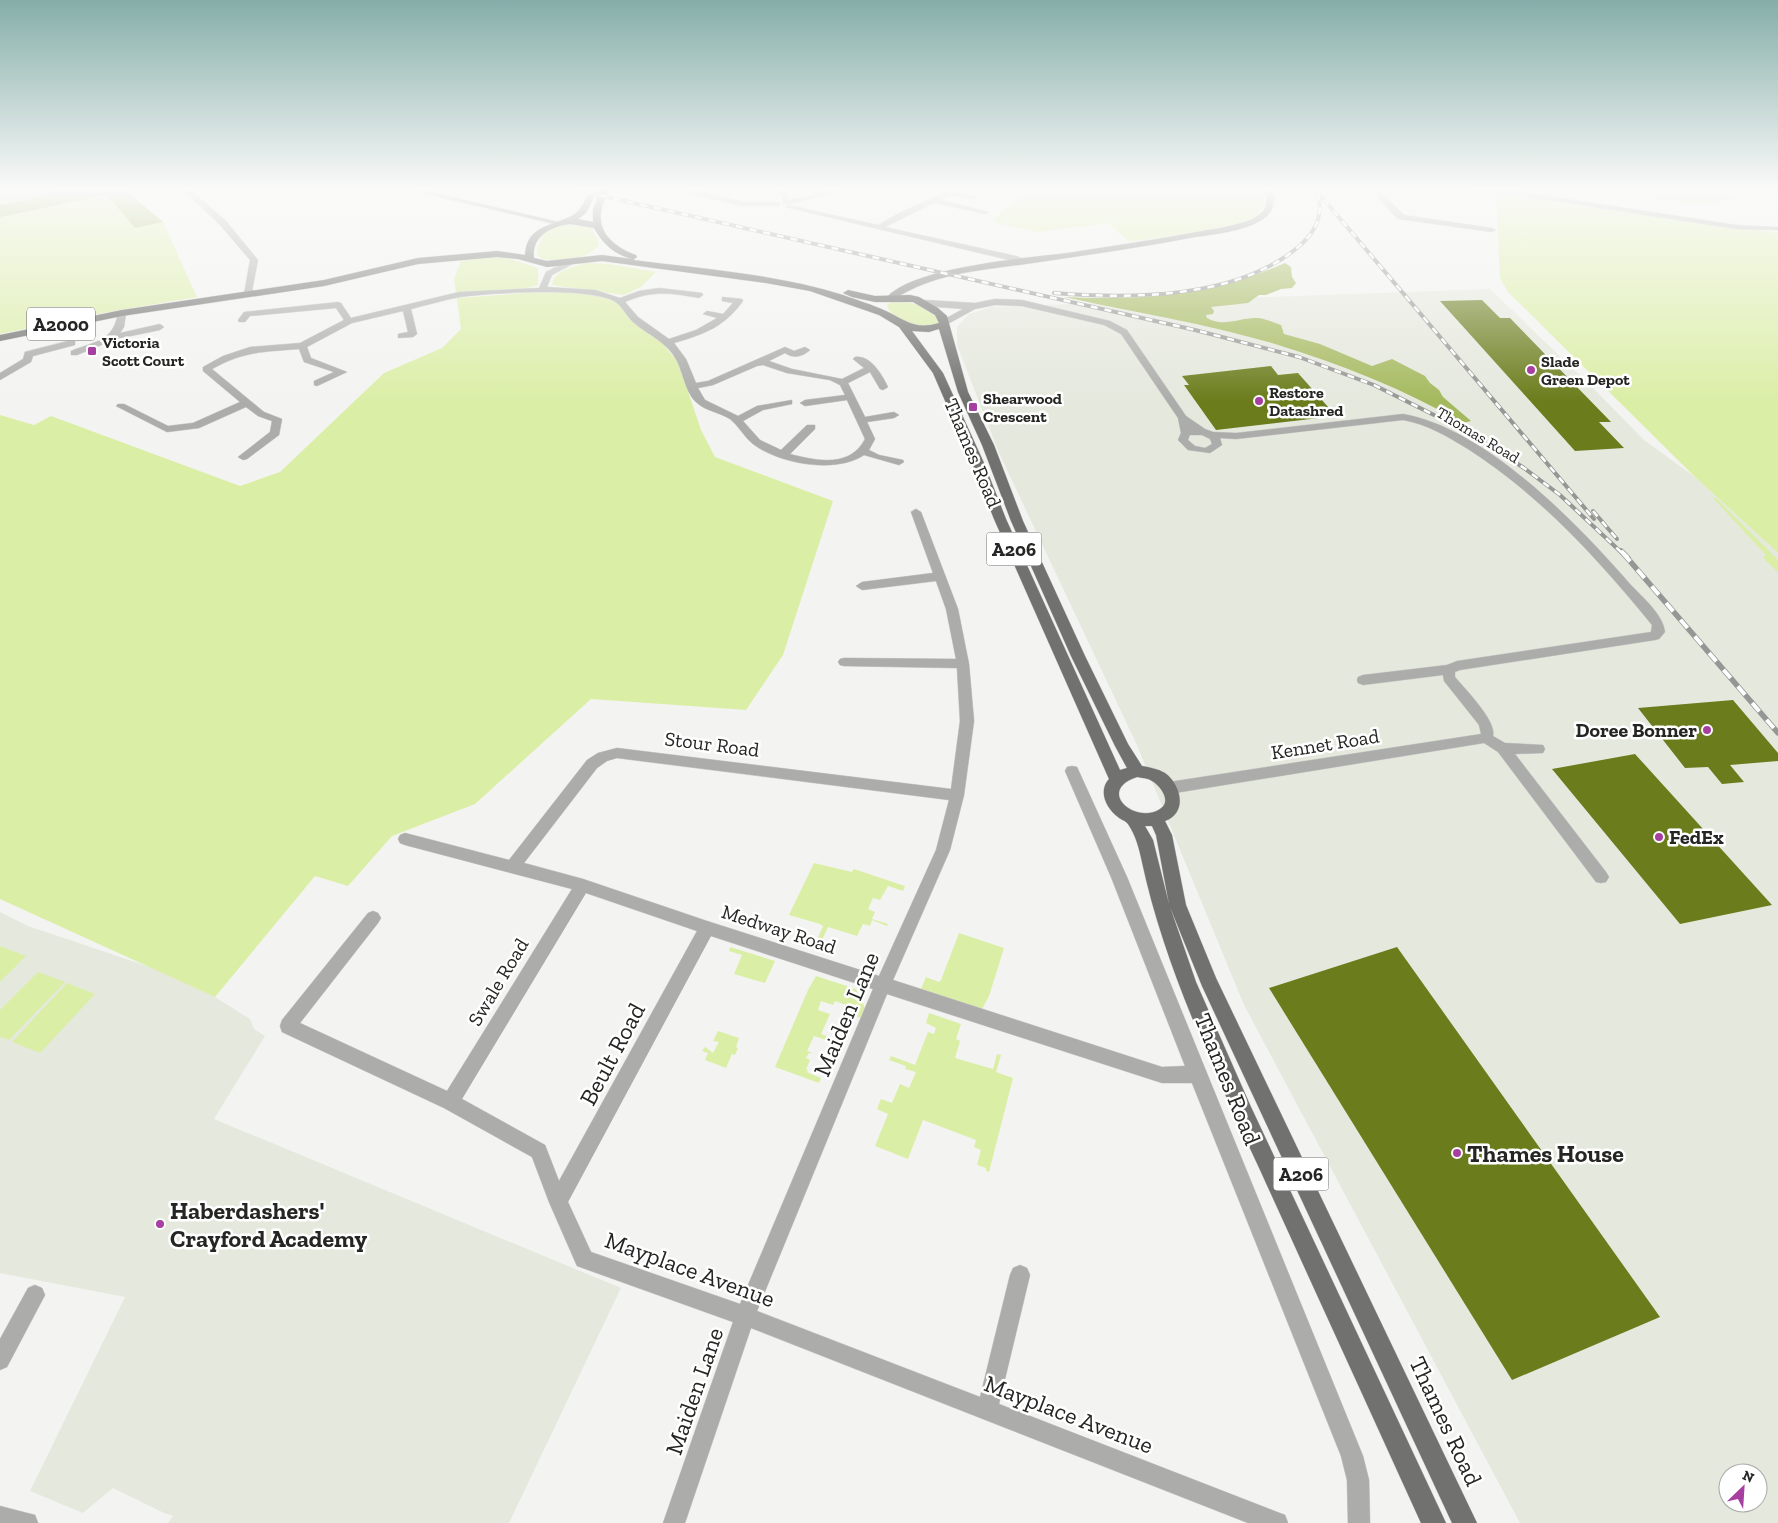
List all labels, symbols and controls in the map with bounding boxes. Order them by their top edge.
road number: A2000 [27,308,95,340]
place label: Victoria Scott Court [102,333,185,370]
marker: Victoria Scott Court [86,345,98,357]
place label: Slade Green Depot [1541,352,1630,389]
marker: Slade Green Depot [1525,364,1537,376]
place label: Restore Datashred [1269,383,1343,420]
place label: Shearwood Crescent [983,389,1062,426]
street label: Thames Road [939,395,1007,511]
marker: Restore Datashred [1253,395,1265,407]
marker: Shearwood Crescent [967,401,979,413]
street label: Thomas Road [1433,403,1523,467]
road number: A206 [986,532,1042,566]
place label: Doree Bonner [1576,718,1697,742]
street label: Kennet Road [1269,724,1381,764]
marker: Doree Bonner [1701,724,1713,736]
street label: Stour Road [663,726,761,762]
place label: FedEx [1669,825,1724,849]
marker: FedEx [1653,831,1665,843]
street label: Medway Road [719,899,839,959]
street label: Swale Road [463,934,533,1030]
street label: Maiden Lane [807,947,885,1081]
street label: Beult Road [573,998,651,1110]
street label: Thames Road [1188,1009,1268,1149]
place label: Thames House [1467,1139,1624,1168]
marker: Thames House [1451,1147,1463,1159]
road number: A206 [1274,1158,1328,1190]
place label: Haberdashers' Crayford Academy [170,1196,368,1253]
marker: Haberdashers' Crayford Academy [154,1218,166,1230]
street label: Mayplace Avenue [601,1225,779,1313]
street label: Maiden Lane [659,1324,729,1458]
street label: Thames Road [1403,1352,1489,1490]
street label: Mayplace Avenue [980,1368,1158,1460]
north arrow [1718,1463,1768,1513]
text: N [1740,1467,1757,1487]

